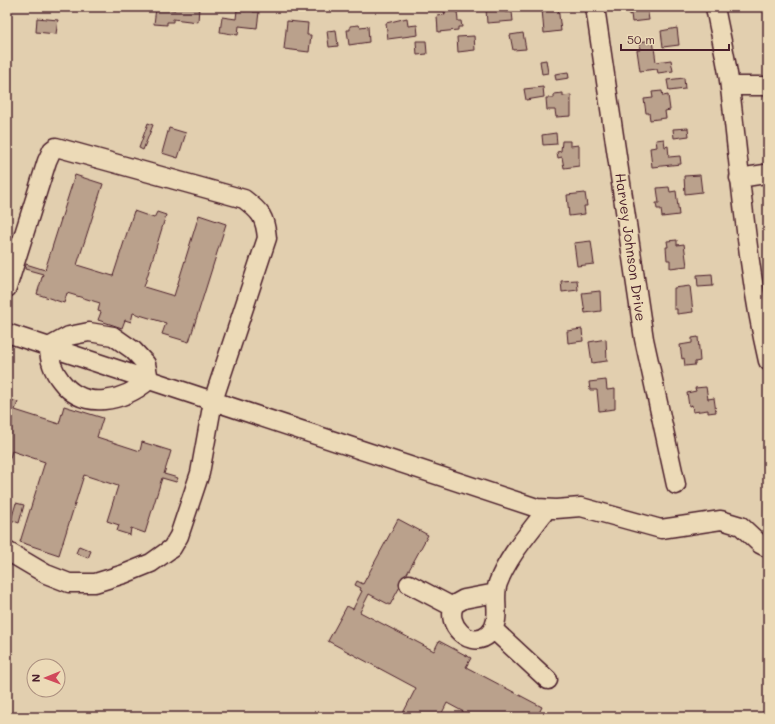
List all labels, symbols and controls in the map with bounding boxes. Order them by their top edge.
scale bar [621,26,729,52]
text: 50 m [627,31,655,47]
street label: Harvey Johnson Drive [611,172,651,322]
north arrow [26,658,66,698]
text: N [28,674,43,682]

